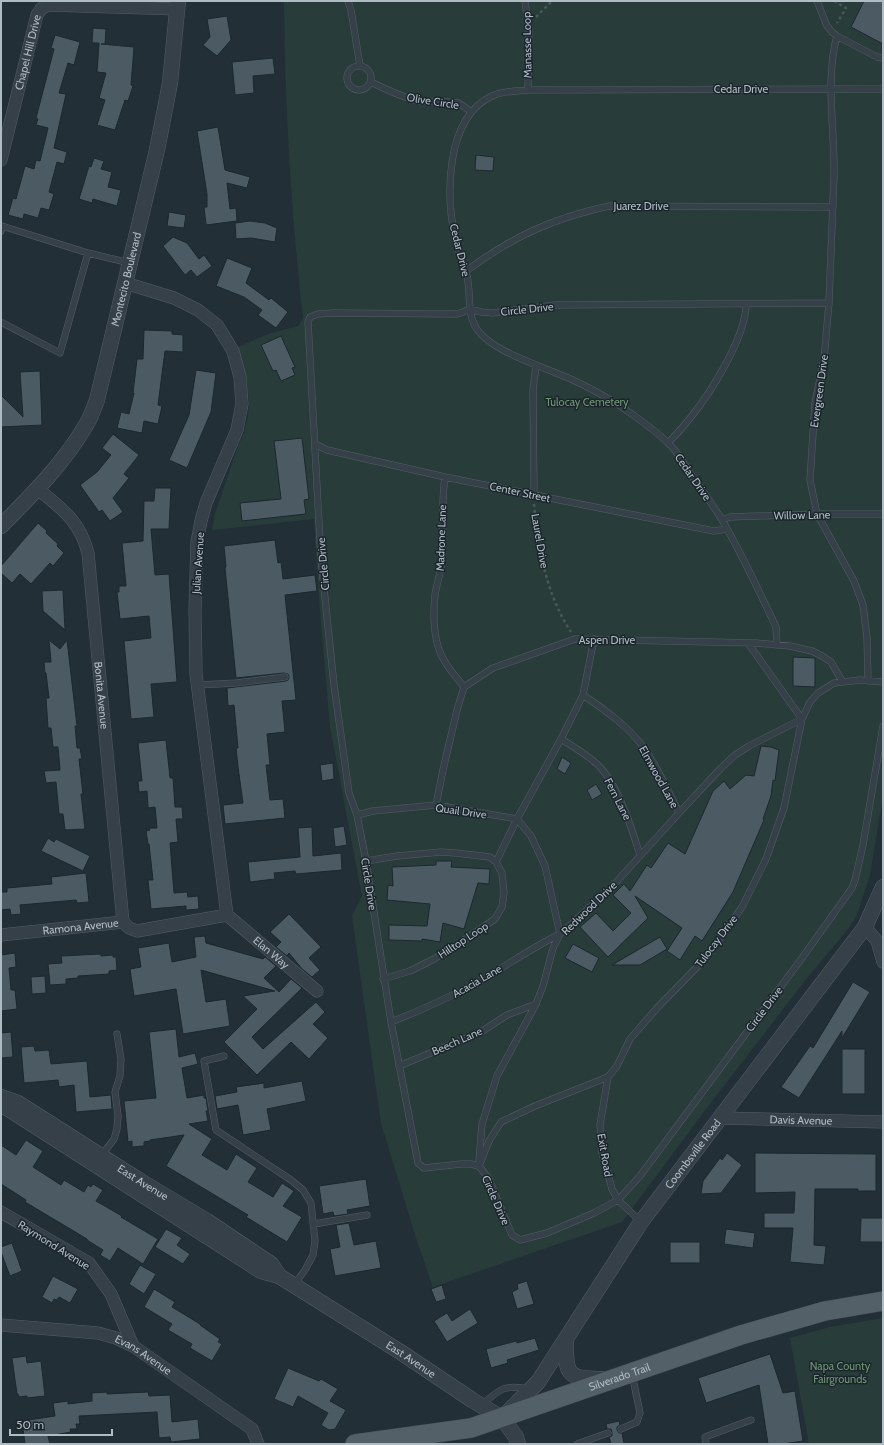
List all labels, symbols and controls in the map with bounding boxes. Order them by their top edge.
street label: Manasse Loop [519,12,535,78]
street label: Chapel Hill Drive [12,13,44,91]
street label: Cedar Drive [714,82,768,96]
street label: Olive Circle [406,90,460,112]
street label: Juarez Drive [612,199,669,213]
street label: Cedar Drive [447,222,473,278]
street label: Montecito Boulevard [108,231,144,328]
street label: Circle Drive [500,299,554,319]
street label: Evergreen Drive [807,353,831,428]
park label: Tulocay Cemetery [545,395,629,409]
street label: Cedar Drive [672,451,715,504]
street label: Center Street [488,479,552,505]
street label: Madrone Lane [433,504,449,571]
street label: Willow Lane [773,507,831,522]
street label: Laurel Drive [528,513,552,570]
street label: Julian Avenue [189,531,207,595]
street label: Circle Drive [314,537,332,591]
street label: Aspen Drive [579,633,636,647]
street label: Bonita Avenue [91,661,112,730]
street label: Elmwood Lane [636,743,682,811]
street label: Fern Lane [601,776,635,823]
street label: Quail Drive [435,800,488,822]
street label: Circle Drive [358,857,380,912]
street label: Redwood Drive [558,878,620,938]
street label: Tulocay Drive [692,912,740,970]
street label: Ramona Avenue [42,915,120,938]
street label: Hilltop Loop [435,919,491,961]
street label: Elan Way [250,933,293,972]
street label: Acacia Lane [450,961,504,1001]
street label: Circle Drive [742,983,786,1034]
street label: Beech Lane [430,1024,485,1058]
street label: Davis Avenue [769,1112,833,1128]
street label: Coombsville Road [662,1116,724,1191]
street label: Exit Road [594,1132,616,1178]
street label: East Avenue [115,1161,171,1203]
street label: Circle Drive [479,1173,513,1227]
street label: Raymond Avenue [15,1217,93,1273]
street label: Evans Avenue [113,1332,175,1378]
street label: East Avenue [383,1338,439,1381]
park label: Napa County Fairgrounds [810,1359,871,1386]
street label: Silverado Trail [587,1360,652,1394]
scale bar [10,1411,112,1437]
text: 50 m [16,1417,44,1432]

